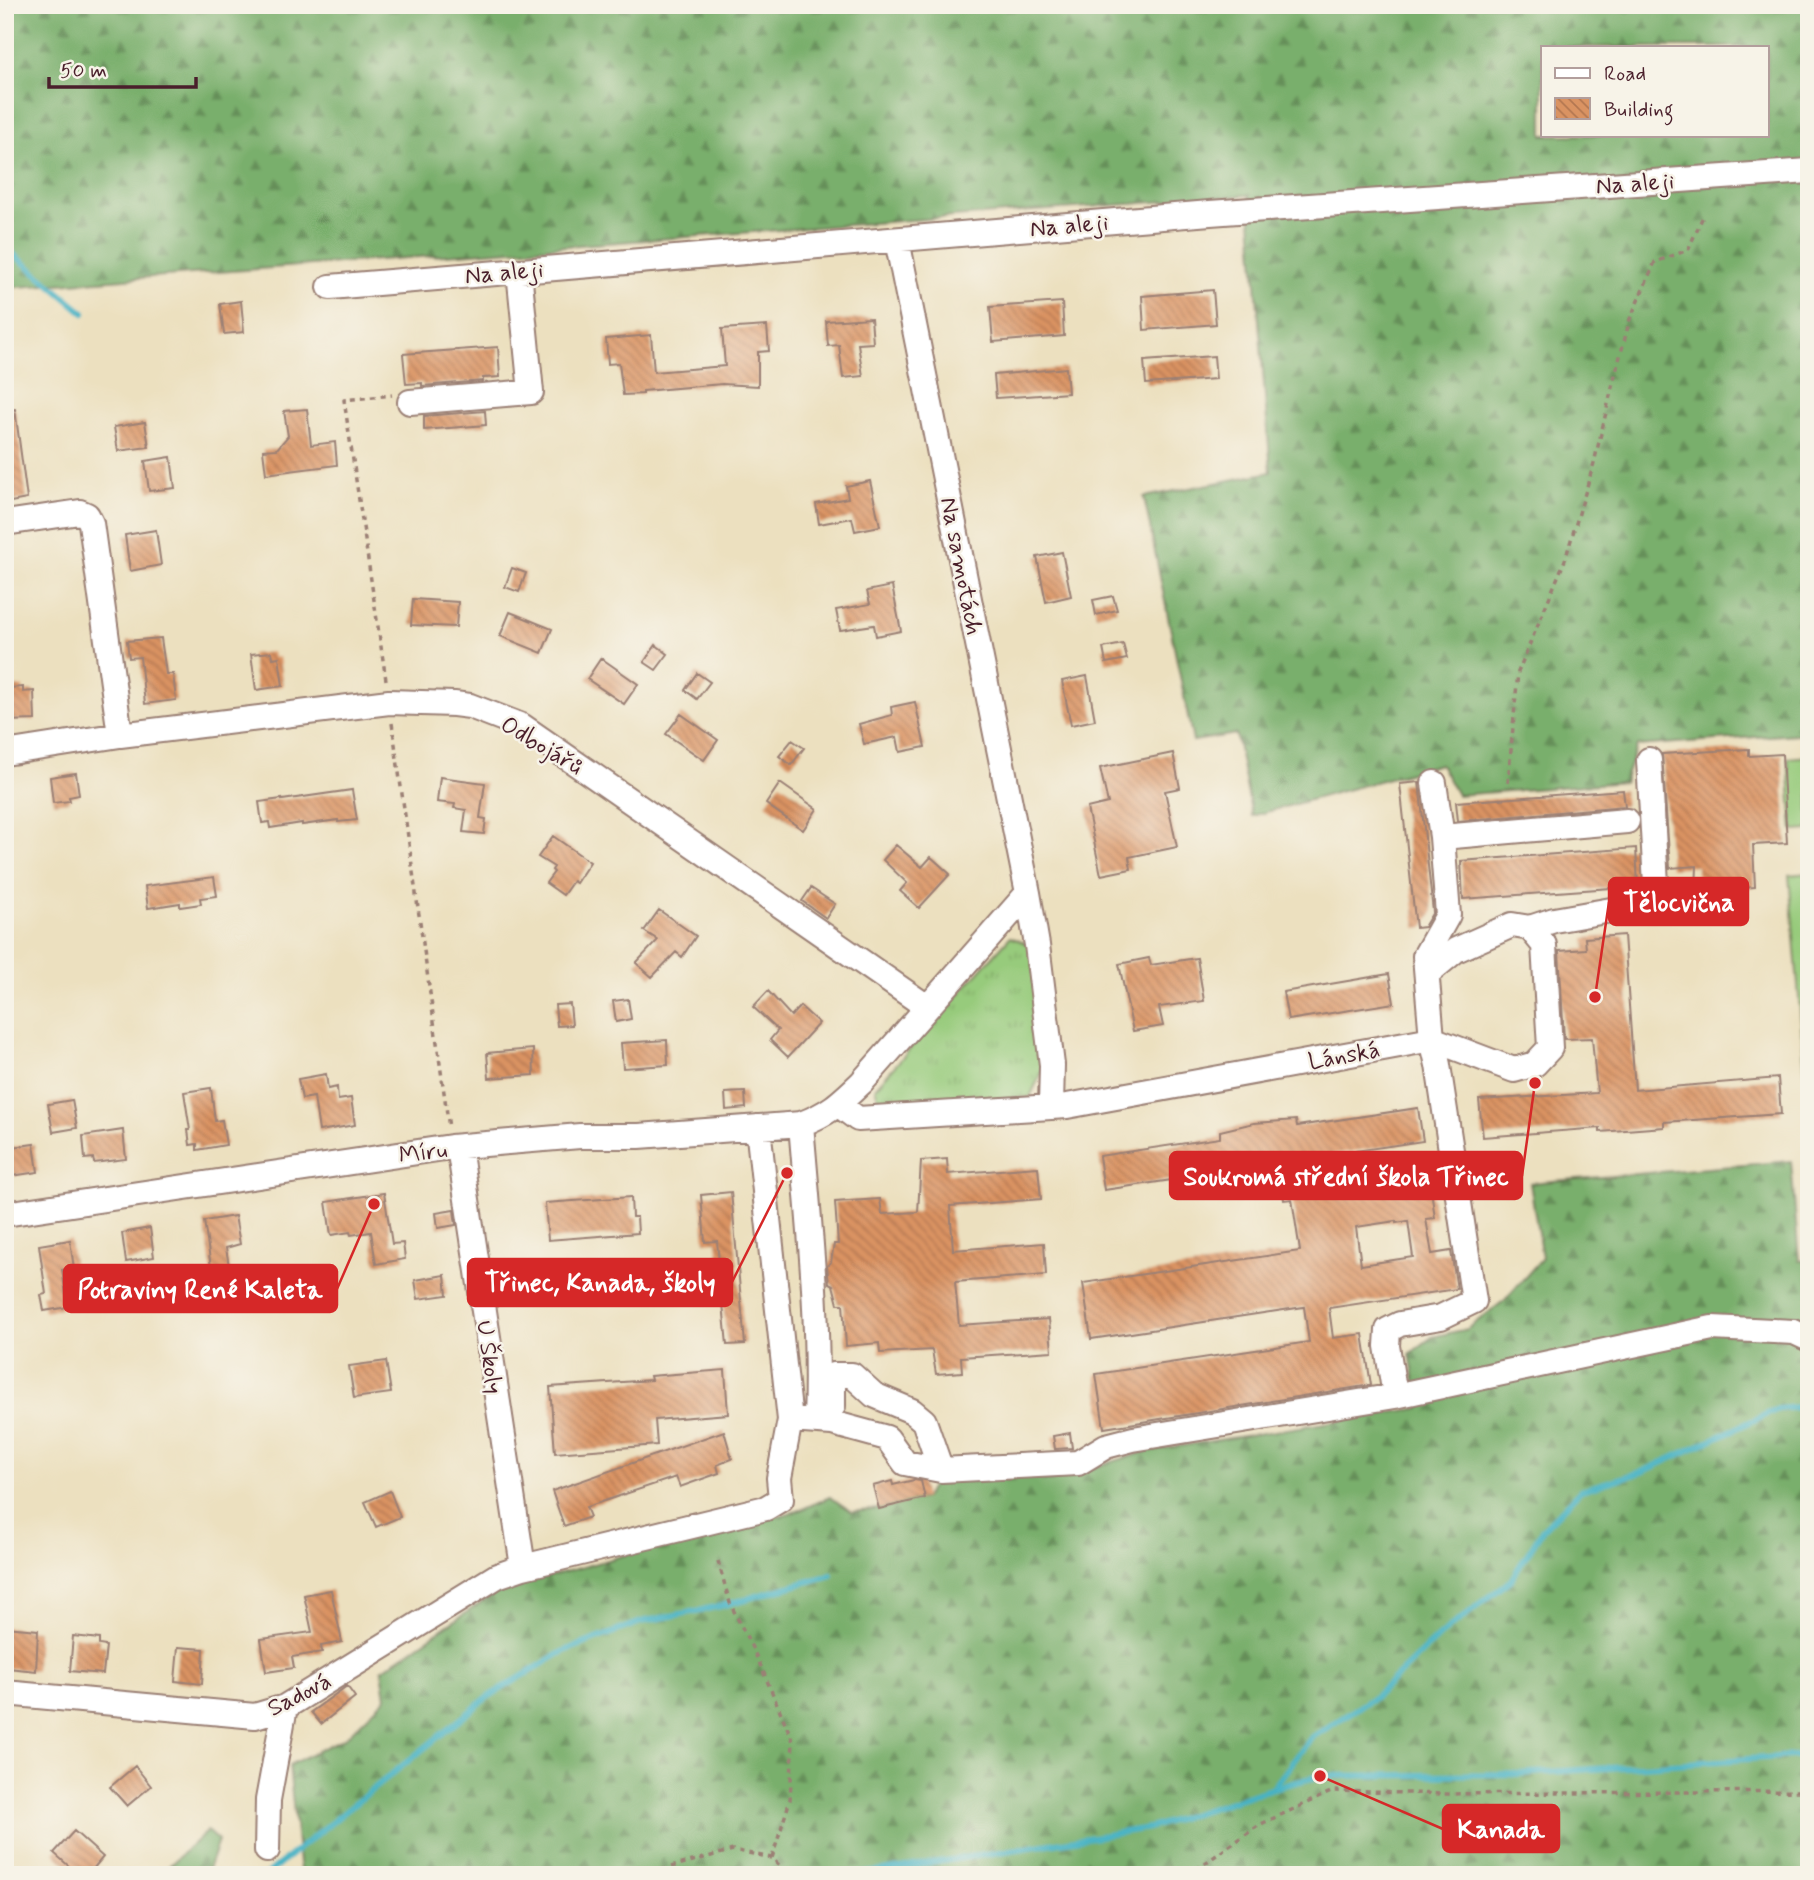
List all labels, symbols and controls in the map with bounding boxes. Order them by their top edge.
scale bar [49,46,196,90]
legend [1541,46,1769,136]
text: 50 m [60,57,107,85]
text: Road [1604,60,1646,88]
text: Building [1604,96,1674,126]
street label: Na aleji [1595,166,1675,203]
street label: Na aleji [1029,208,1110,245]
street label: Na aleji [464,255,545,292]
street label: Na samotách [932,495,989,638]
street label: Odbojářů [494,710,588,783]
callout: Tělocvična [1609,878,1748,925]
text: Tělocvična [1623,887,1735,921]
street label: Lánská [1306,1035,1383,1078]
street label: Míru [397,1135,449,1172]
callout: Soukromá střední škola Třinec [1170,1152,1522,1199]
text: Soukromá střední škola Třinec [1183,1161,1509,1195]
callout: Třinec, Kanada, školy [468,1259,732,1306]
callout: Potraviny René Kaleta [64,1265,337,1312]
text: Třinec, Kanada, školy [484,1267,716,1301]
text: Potraviny René Kaleta [78,1274,324,1308]
street label: U Školy [468,1318,509,1396]
street label: Sadová [262,1666,337,1725]
callout: Kanada [1443,1805,1559,1852]
text: Kanada [1457,1814,1546,1848]

